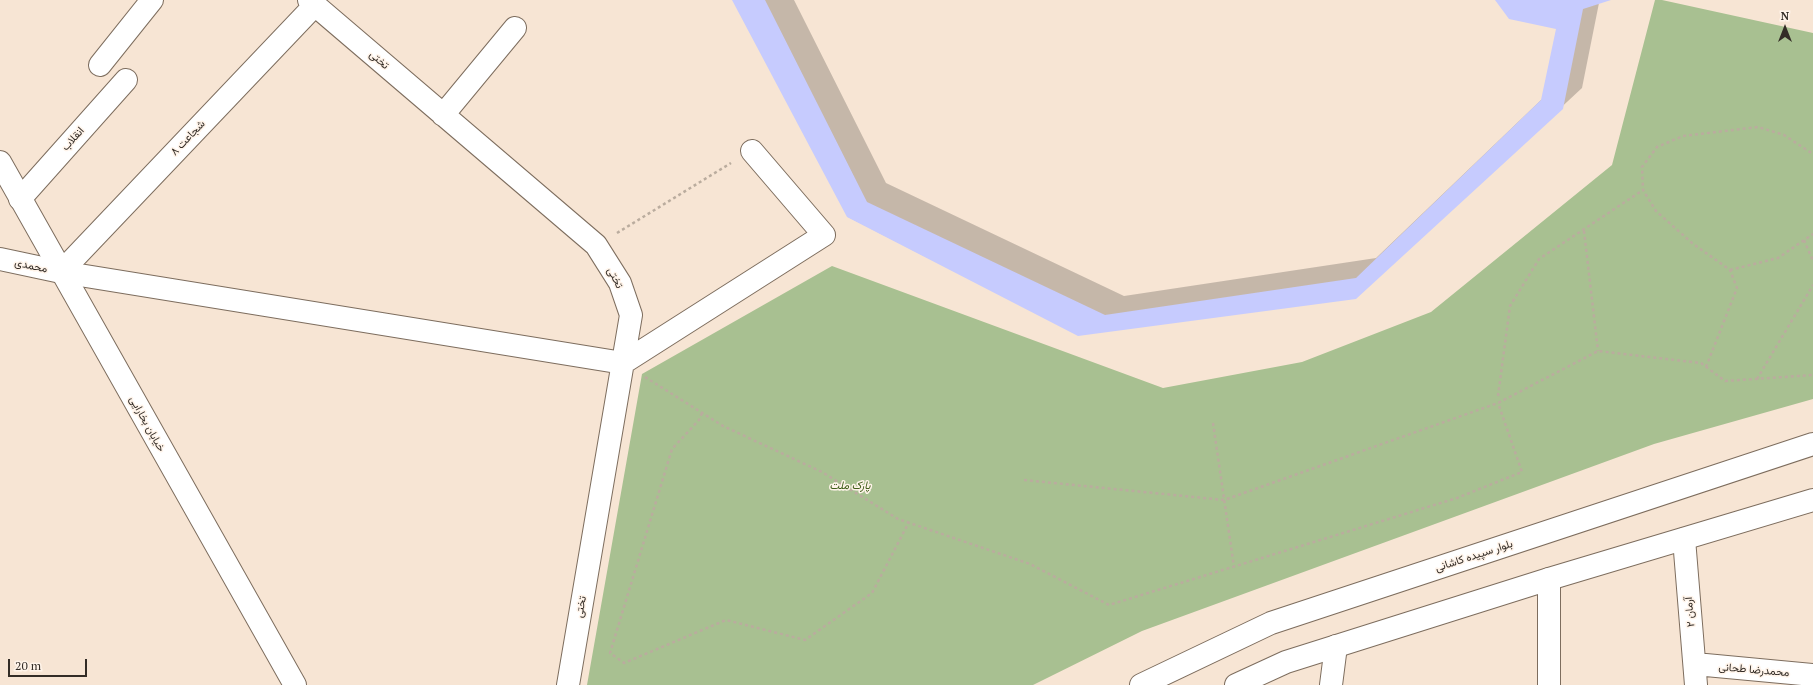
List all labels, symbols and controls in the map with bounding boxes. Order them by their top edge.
north arrow [1765,8,1805,48]
text: N [1781,9,1789,23]
street label: تختی [366,48,392,72]
street label: شجاعت ۸ [168,118,208,158]
street label: انقلاب [59,124,87,154]
street label: محمدی [13,256,49,276]
street label: تختی [604,265,626,291]
street label: خیابان بخارایی [126,394,168,454]
park label: پارک ملت [830,479,870,493]
street label: بلوار سپیده کاشانی [1433,537,1515,575]
street label: تختی [573,595,589,619]
street label: آرمان ۲ [1682,596,1698,628]
scale bar [10,651,89,677]
text: 20 m [15,658,41,673]
street label: محمدرضا طحانی [1718,660,1790,680]

